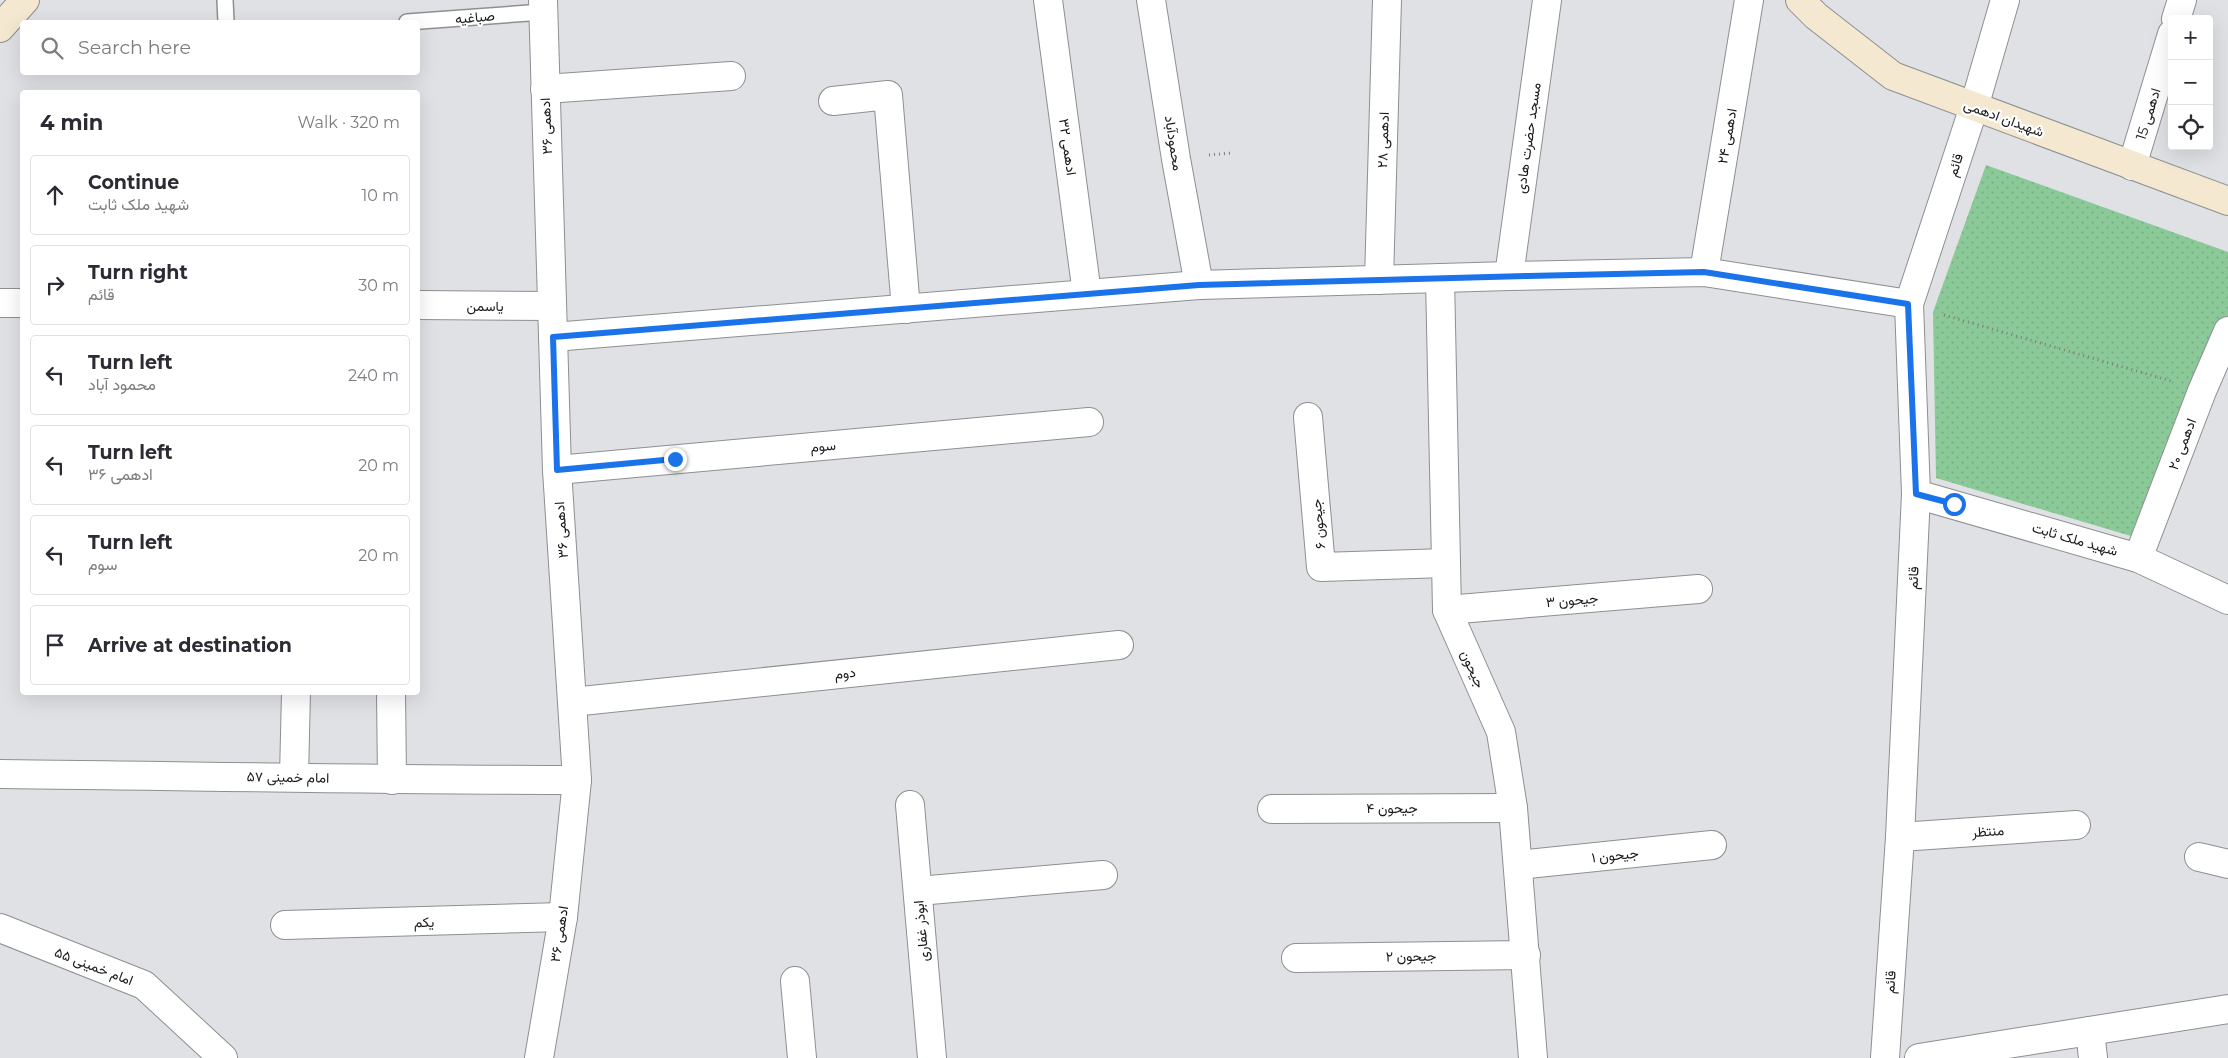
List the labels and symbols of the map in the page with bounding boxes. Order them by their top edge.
street label: صباغیه [454,6,496,28]
street label: مسجد حضرت هادی [1511,82,1545,194]
street label: ادهمی 15 [2132,86,2164,142]
street label: شهیدان ادهمی [1961,95,2047,141]
street label: ادهمی ۳۶ [536,97,556,155]
street label: ادهمی ۲۴ [1713,107,1741,165]
street label: ادهمی ۲۸ [1373,112,1393,168]
street label: محمودآباد [1161,114,1187,172]
street label: ادهمی ۳۲ [1055,117,1081,177]
street label: قائم [1943,151,1967,179]
street label: یاسمن [466,297,504,315]
street label: ادهمی ۲۰ [2164,416,2200,472]
street label: سوم [809,436,837,456]
route end [664,448,687,471]
route start [1943,493,1966,516]
street label: جیحون ۶ [1307,498,1329,550]
street label: ادهمی ۳۶ [550,501,572,559]
street label: شهید ملک ثابت [2030,518,2120,560]
street label: قائم [1903,566,1923,590]
street label: جیحون ۳ [1545,589,1599,611]
street label: جیحون [1457,647,1489,691]
street label: دوم [833,663,857,683]
street label: امام خمینی ۵۷ [246,767,330,787]
street label: جیحون ۴ [1366,799,1418,817]
street label: منتظر [1970,821,2005,841]
street label: جیحون ۱ [1590,844,1640,866]
street label: ابوذر غفاری [909,900,933,962]
street label: ادهمی ۳۶ [546,905,572,963]
street label: یکم [414,913,434,931]
street label: امام خمینی ۵۵ [52,943,136,989]
street label: جیحون ۲ [1385,947,1437,965]
street label: قائم [1880,970,1900,994]

